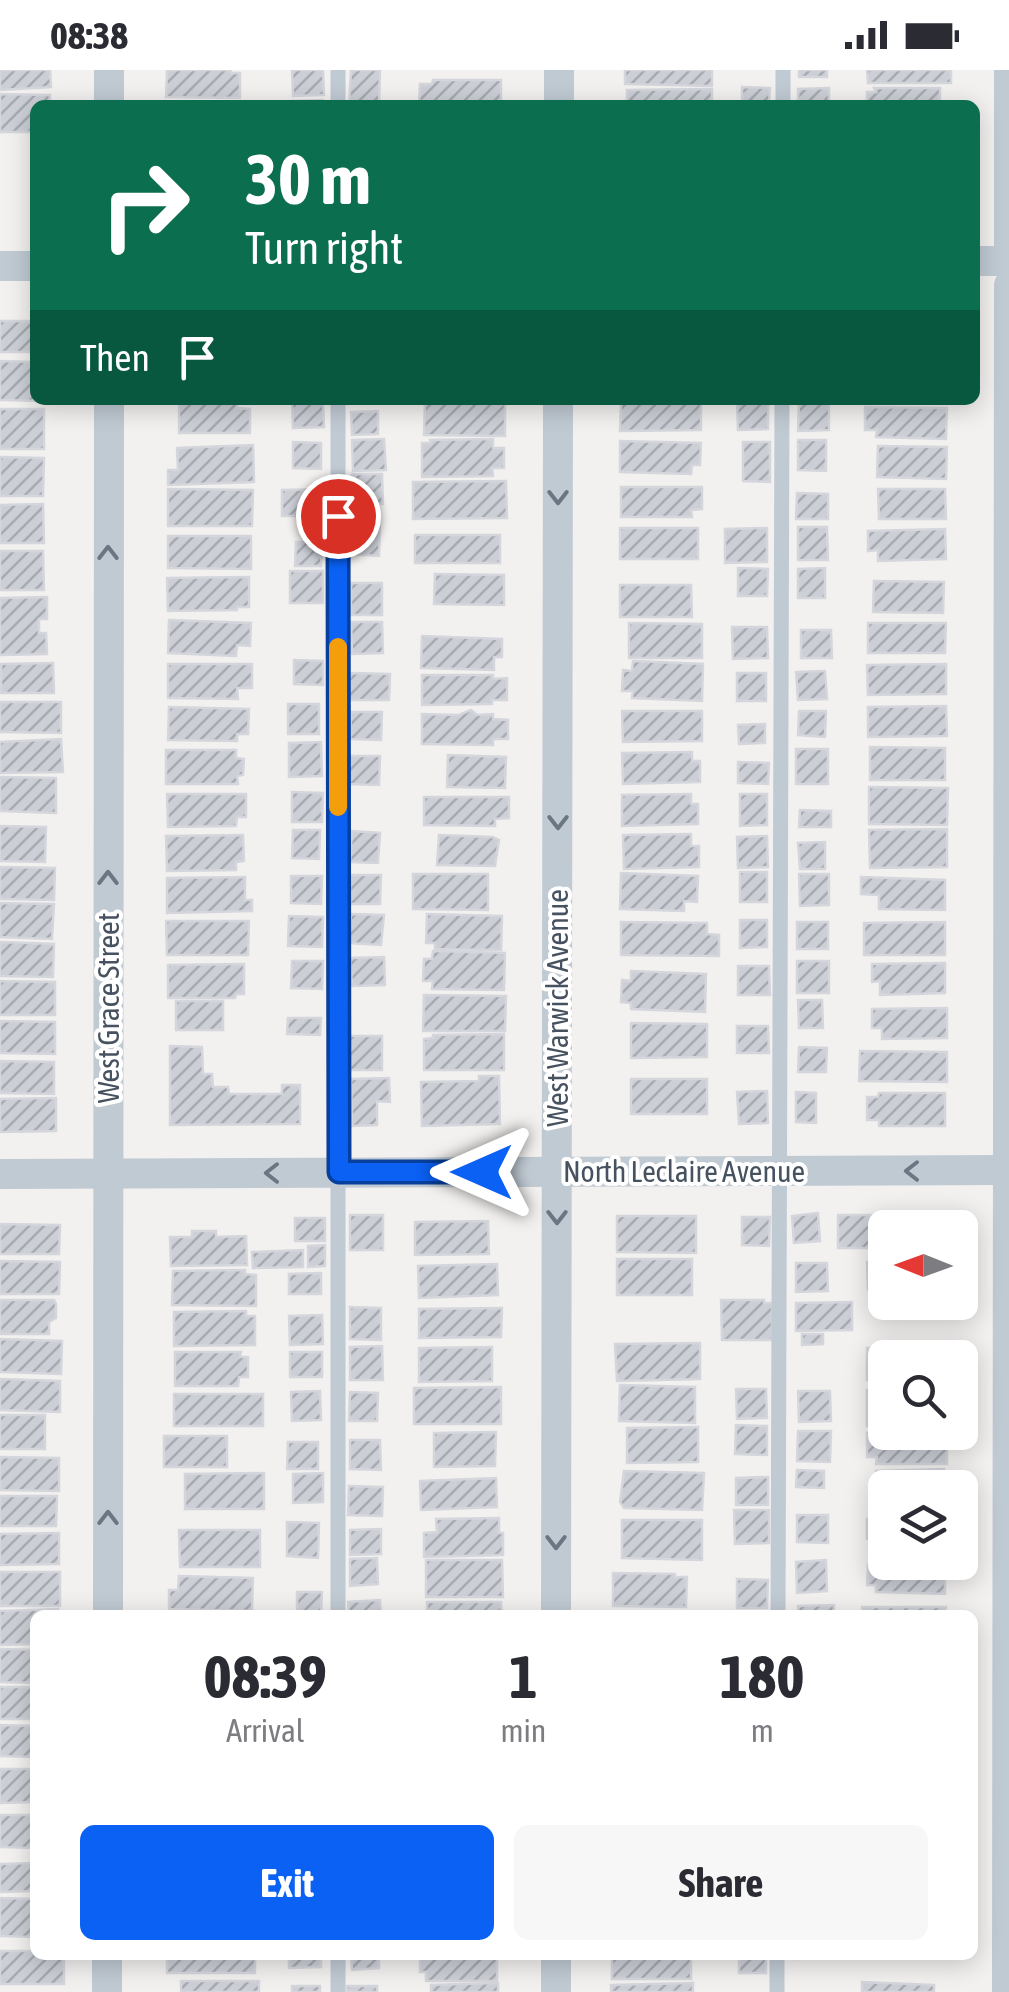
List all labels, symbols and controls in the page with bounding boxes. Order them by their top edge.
text: 08:38 [50,14,128,57]
text: 30 m [245,139,371,219]
icon: right [80,140,210,270]
text: Turn right [245,222,403,274]
icon: arrive [170,330,225,385]
text: Then [80,336,150,379]
pin [296,474,381,559]
icon: arrive [311,489,366,544]
one-way arrow [547,490,569,506]
one-way arrow [97,544,119,560]
one-way arrow [547,815,568,831]
one-way arrow [97,869,119,884]
street label: West Warwick Avenue [540,889,574,1127]
street label: West Grace Street [91,913,125,1103]
position arrow [430,1120,534,1224]
street label: North Leclaire Avenue [563,1154,805,1188]
one-way arrow [903,1160,918,1182]
one-way arrow [263,1162,278,1184]
one-way arrow [546,1210,568,1226]
north arrow [868,1210,978,1320]
map controls [868,1210,978,1580]
button: search [868,1340,978,1450]
button: layers [868,1470,978,1580]
one-way arrow [97,1509,119,1524]
one-way arrow [545,1536,567,1551]
text: 08:39 [203,1642,327,1711]
text: 1 [509,1642,538,1711]
text: 180 [720,1642,804,1711]
text: Arrival [226,1712,304,1749]
text: min [500,1712,546,1749]
text: m [751,1712,774,1749]
button: Exit [80,1825,494,1940]
button: Share [514,1825,928,1940]

